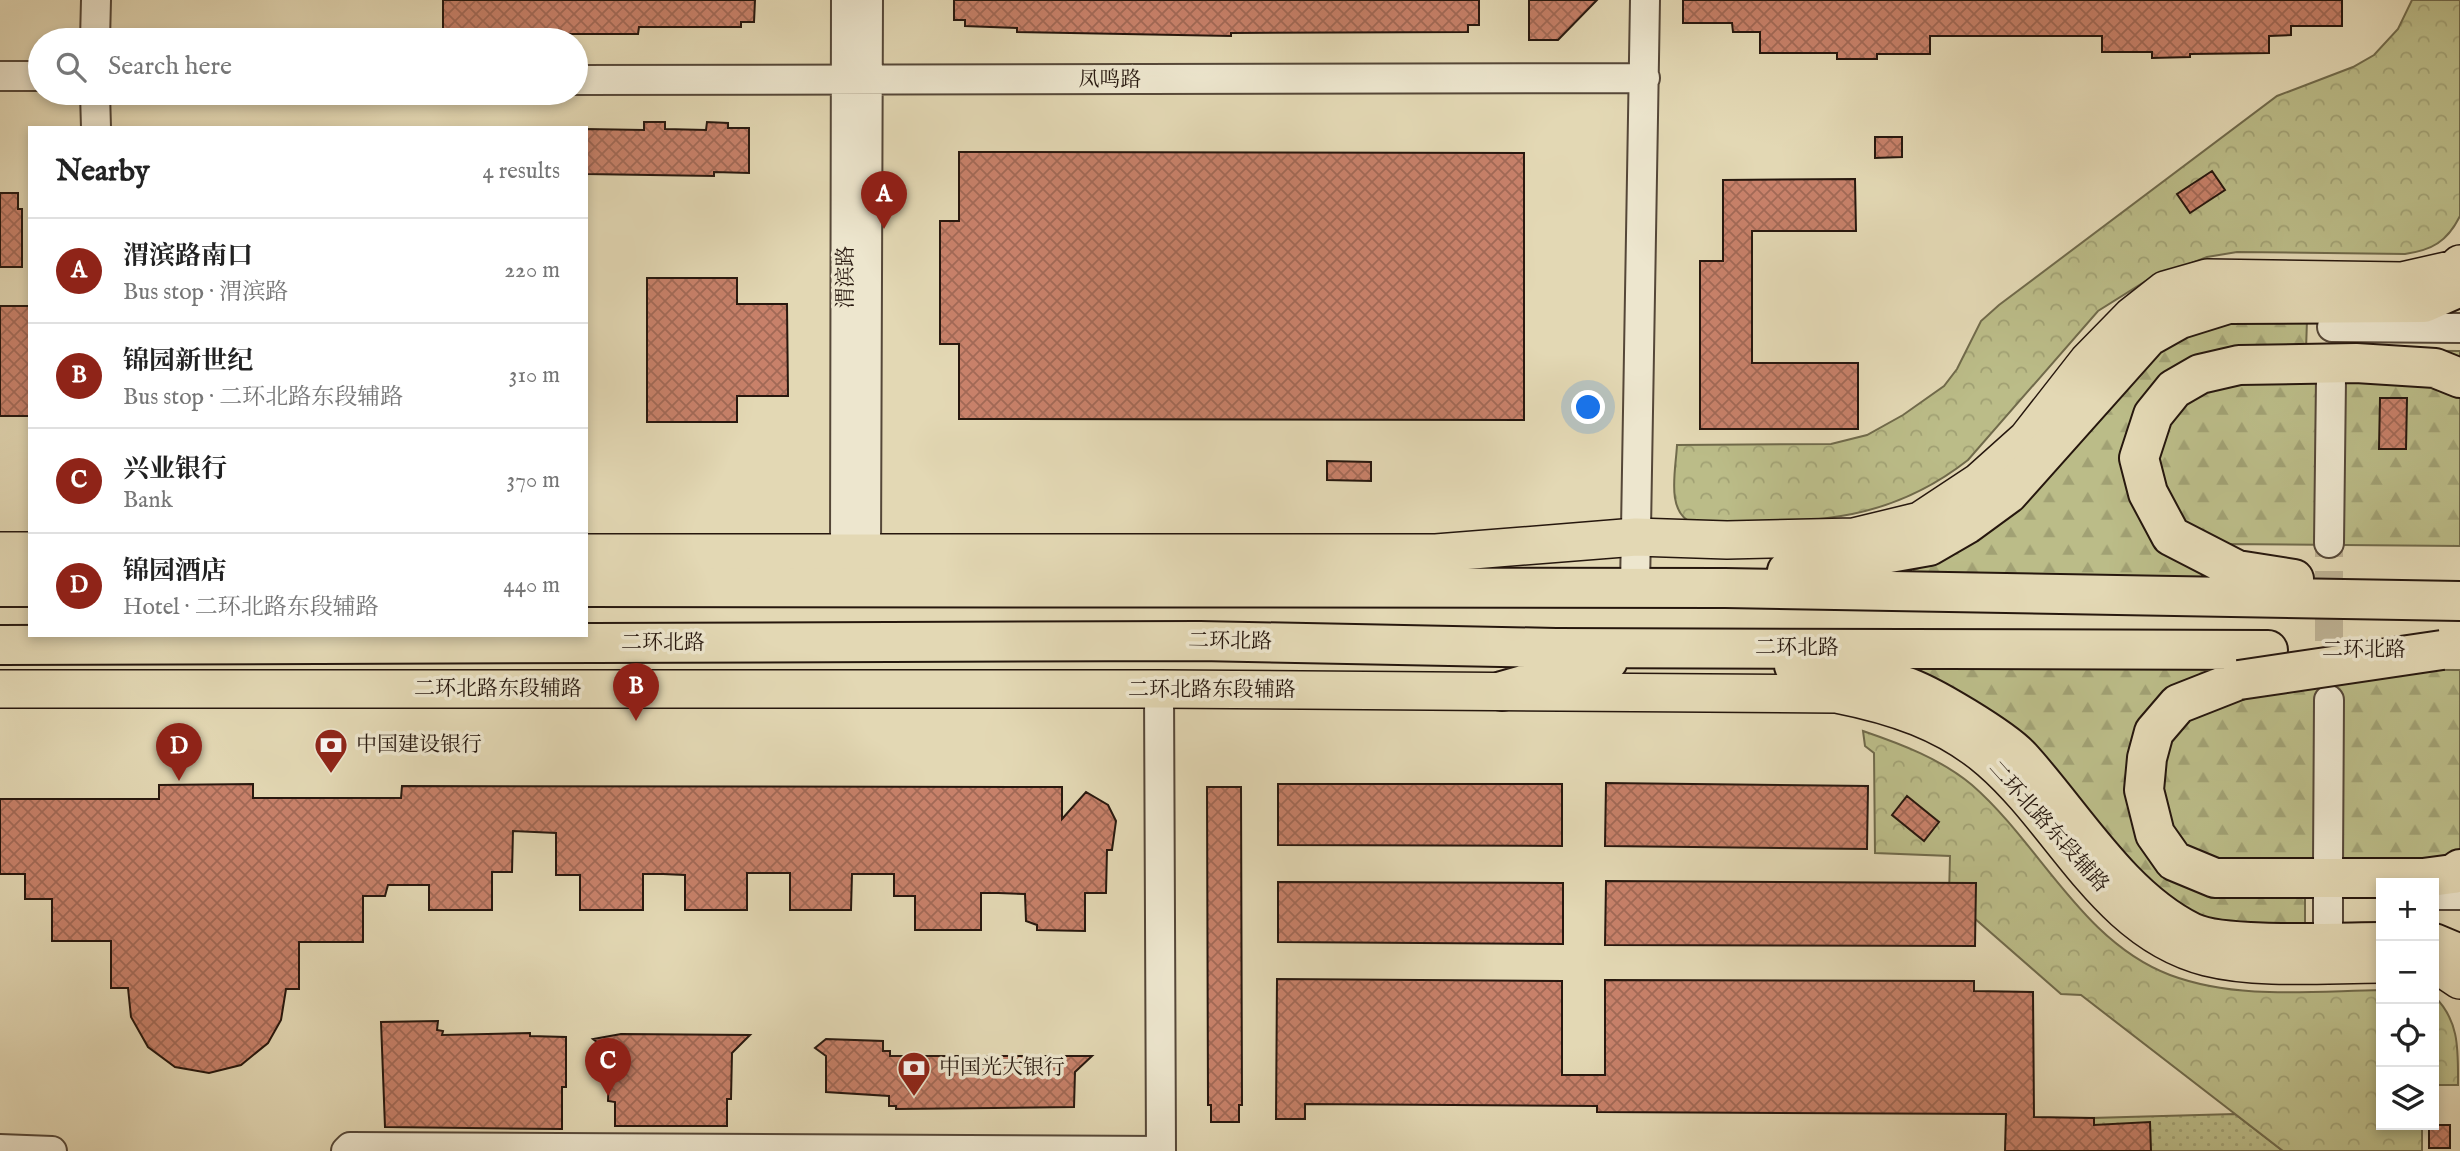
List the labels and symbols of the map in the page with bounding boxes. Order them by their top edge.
street label: 凤鸣路 [1079,67,1142,94]
pin: A [861,171,907,229]
street label: 渭滨路 [833,246,860,309]
your location [1571,390,1605,424]
street label: 二环北路 [1188,628,1272,656]
street label: 二环北路 [621,630,705,657]
street label: 二环北路 [1755,635,1839,662]
street label: 二环北路 [2322,637,2406,664]
pin: B [613,663,659,721]
street label: 二环北路东段辅路 [414,676,582,703]
street label: 二环北路东段辅路 [1128,677,1296,704]
pin: D [156,723,202,781]
bank icon: 中国建设银行 [312,726,350,775]
place label: 中国建设银行 [356,732,482,759]
street label: 二环北路东段辅路 [1982,756,2114,898]
pin: C [585,1038,631,1096]
bank icon: 中国光大银行 [895,1049,933,1098]
place label: 中国光大银行 [939,1055,1065,1082]

